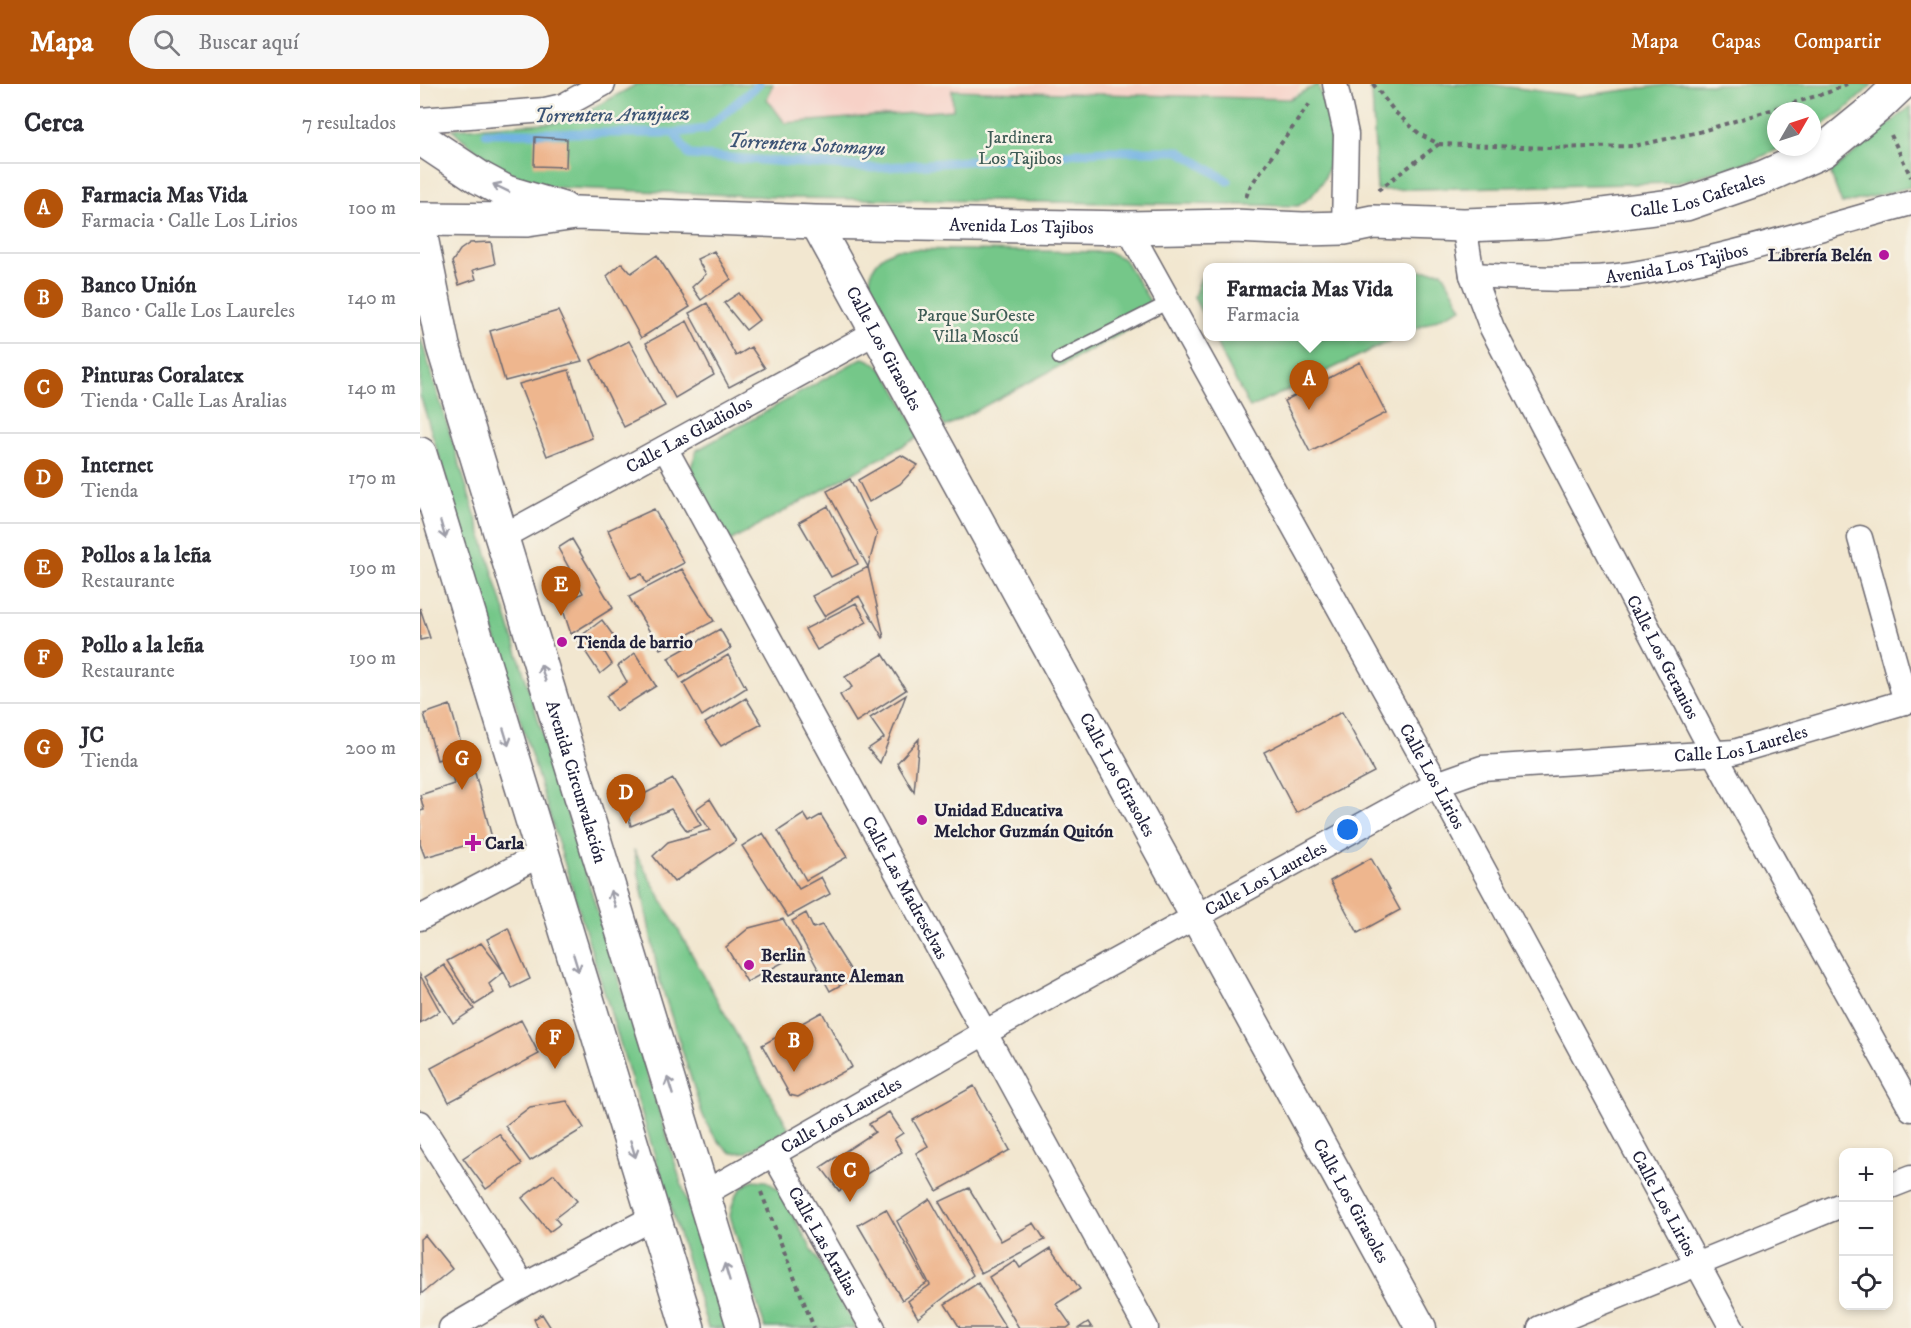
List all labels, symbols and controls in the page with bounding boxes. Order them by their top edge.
search box [129,15,549,69]
text: Mapa [30,25,93,60]
icon: search [150,26,183,59]
text: Buscar aquí [198,29,299,56]
text: Mapa [1631,29,1678,55]
text: Capas [1711,29,1761,55]
text: Compartir [1794,29,1881,55]
water label: Torrentera Aranjuez [534,102,690,129]
north arrow [1767,102,1821,156]
text: Cerca [24,107,84,140]
text: 7 resultados [302,111,396,136]
park label: Jardinera Los Tajibos [978,127,1062,170]
water label: Torrentera Sotomayu [728,129,886,162]
street label: Calle Los Cafetales [1629,168,1768,223]
text: Farmacia Mas Vida [81,182,248,209]
one-way arrow [492,182,510,194]
text: A [37,196,50,221]
text: 100 m [348,196,396,221]
text: Farmacia · Calle Los Lirios [81,209,298,234]
street label: Avenida Los Tajibos [949,215,1094,239]
street label: Avenida Los Tajibos [1605,239,1750,289]
place label: Librería Belén [1768,245,1873,267]
marker: Librería Belén [1877,248,1891,262]
popup [1203,263,1416,341]
text: Banco Unión [81,272,196,299]
text: Farmacia Mas Vida [1226,276,1393,303]
street label: Calle Los Girasoles [840,283,926,415]
text: B [37,286,50,311]
text: 140 m [347,286,396,311]
text: Banco · Calle Los Laureles [81,299,295,324]
text: Farmacia [1226,303,1300,328]
park label: Parque SurOeste Villa Moscú [917,305,1035,348]
pin: A [1290,360,1328,410]
text: Pinturas Coralatex [81,362,244,389]
text: C [37,376,50,401]
text: 140 m [347,376,396,401]
text: Tienda · Calle Las Aralias [81,389,287,414]
street label: Calle Las Gladiolos [622,392,756,479]
text: Internet [81,452,153,479]
text: D [36,466,51,491]
text: 170 m [348,466,396,491]
text: Tienda [81,479,138,504]
one-way arrow [438,520,449,539]
text: Pollos a la leña [81,542,211,569]
text: E [36,556,51,581]
text: 190 m [349,556,396,581]
pin: E [542,566,580,616]
text: Restaurante [81,569,175,594]
street label: Calle Los Geranios [1621,592,1703,723]
text: Pollo a la leña [81,632,204,659]
place label: Tienda de barrio [573,632,693,654]
marker: Tienda de barrio [555,635,569,649]
text: F [37,646,50,671]
text: 190 m [349,646,396,671]
text: Restaurante [81,659,175,684]
one-way arrow [537,664,548,683]
street label: Avenida Circunvalación [540,698,611,867]
street label: Calle Los Girasoles [1074,709,1160,841]
street label: Calle Los Lirios [1394,720,1469,833]
street label: Calle Los Laureles [1674,721,1810,768]
text: JC [81,722,104,749]
one-way arrow [502,727,513,746]
text: G [37,736,50,761]
text: 200 m [345,736,396,761]
pin: G [442,740,482,790]
text: Tienda [81,749,138,774]
pin: D [606,774,646,824]
place label: Unidad Educativa Melchor Guzmán Quitón [934,800,1114,843]
street label: Calle Las Madreselvas [856,813,952,963]
marker: Unidad Educativa Melchor Guzmán Quitón [915,813,929,827]
your location [1333,815,1362,844]
place label: Carla [485,833,525,855]
marker: Carla [466,836,480,850]
street label: Calle Los Laureles [1201,837,1331,922]
one-way arrow [607,890,618,909]
place label: Berlin Restaurante Aleman [761,945,905,988]
one-way arrow [571,953,582,972]
marker: Berlin Restaurante Aleman [742,958,756,972]
pin: F [536,1020,574,1069]
pin: B [774,1022,814,1072]
street label: Calle Los Laureles [777,1073,906,1159]
one-way arrow [664,1077,675,1096]
street label: Calle Los Girasoles [1307,1135,1393,1267]
one-way arrow [628,1139,639,1158]
street label: Calle Los Lirios [1626,1147,1701,1260]
map controls [1839,1148,1893,1310]
button: + [1839,1148,1893,1202]
pin: C [830,1152,870,1202]
street label: Calle Las Aralias [783,1183,862,1300]
button: − [1839,1202,1893,1256]
button: locate [1839,1256,1893,1310]
one-way arrow [721,1263,732,1282]

